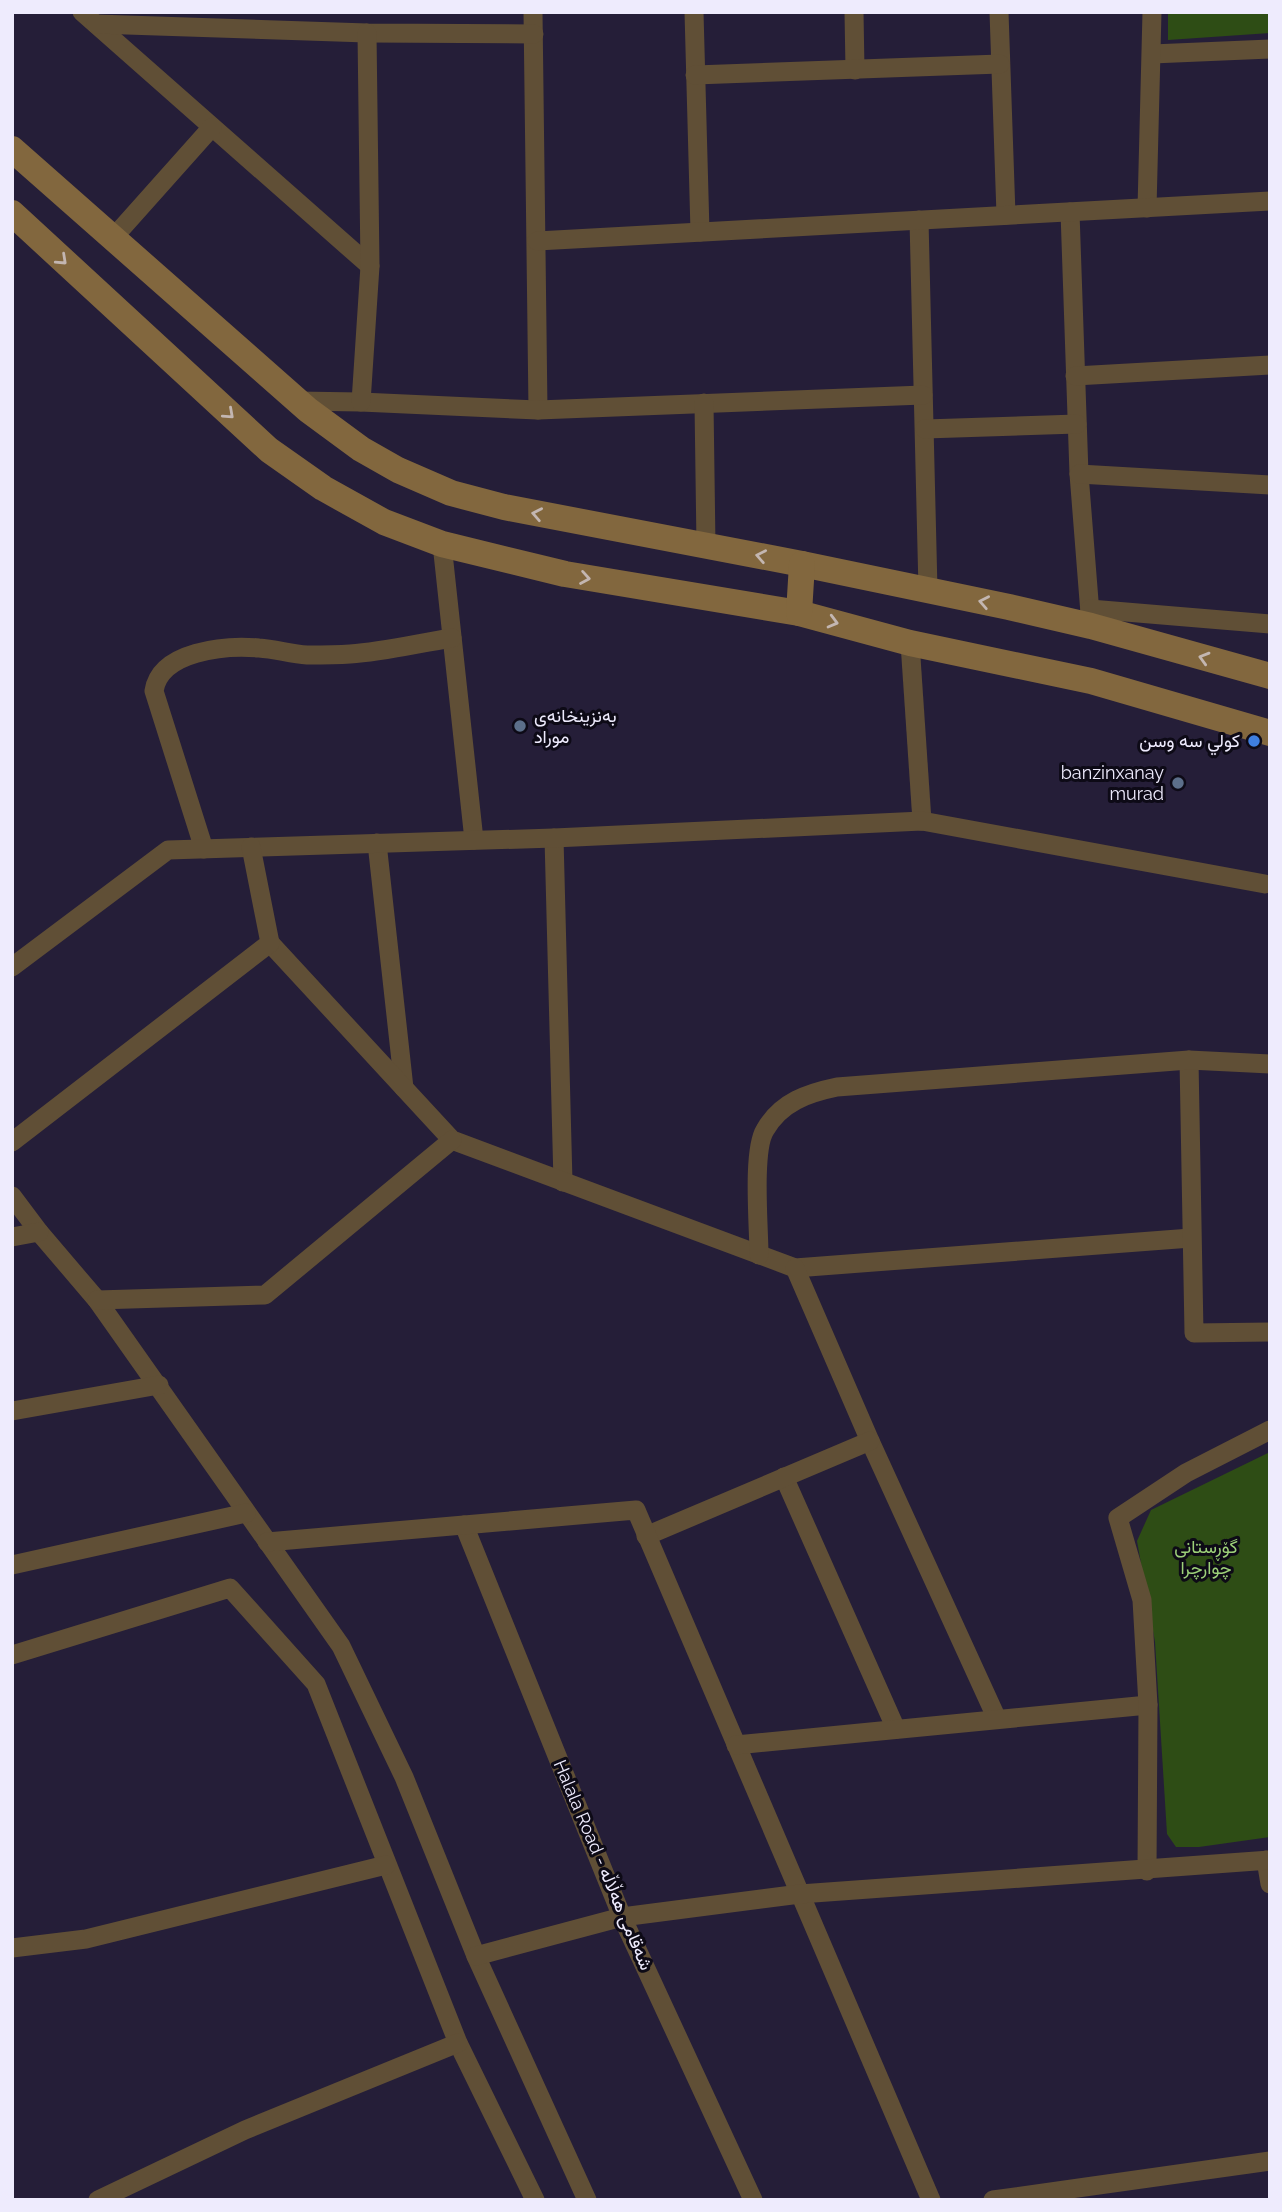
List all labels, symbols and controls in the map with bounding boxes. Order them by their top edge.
one-way arrow [53,251,66,264]
one-way arrow [221,406,234,418]
one-way arrow [531,507,543,522]
one-way arrow [755,549,767,564]
one-way arrow [579,570,591,585]
one-way arrow [978,595,990,610]
one-way arrow [827,614,839,628]
one-way arrow [1198,652,1210,666]
place label: بەنزینخانەی موراد [534,705,617,748]
marker: بەنزینخانەی موراد [512,718,528,734]
place label: كولي سه وسن [1139,730,1240,756]
marker: كولي سه وسن [1246,733,1262,749]
place label: banzinxanay murad [1061,762,1164,804]
marker: banzinxanay murad [1170,775,1186,791]
park label: گۆڕستانی چوارچرا [1174,1536,1238,1580]
street label: Halala Road - شەقامی هەڵاڵە [549,1757,657,1973]

